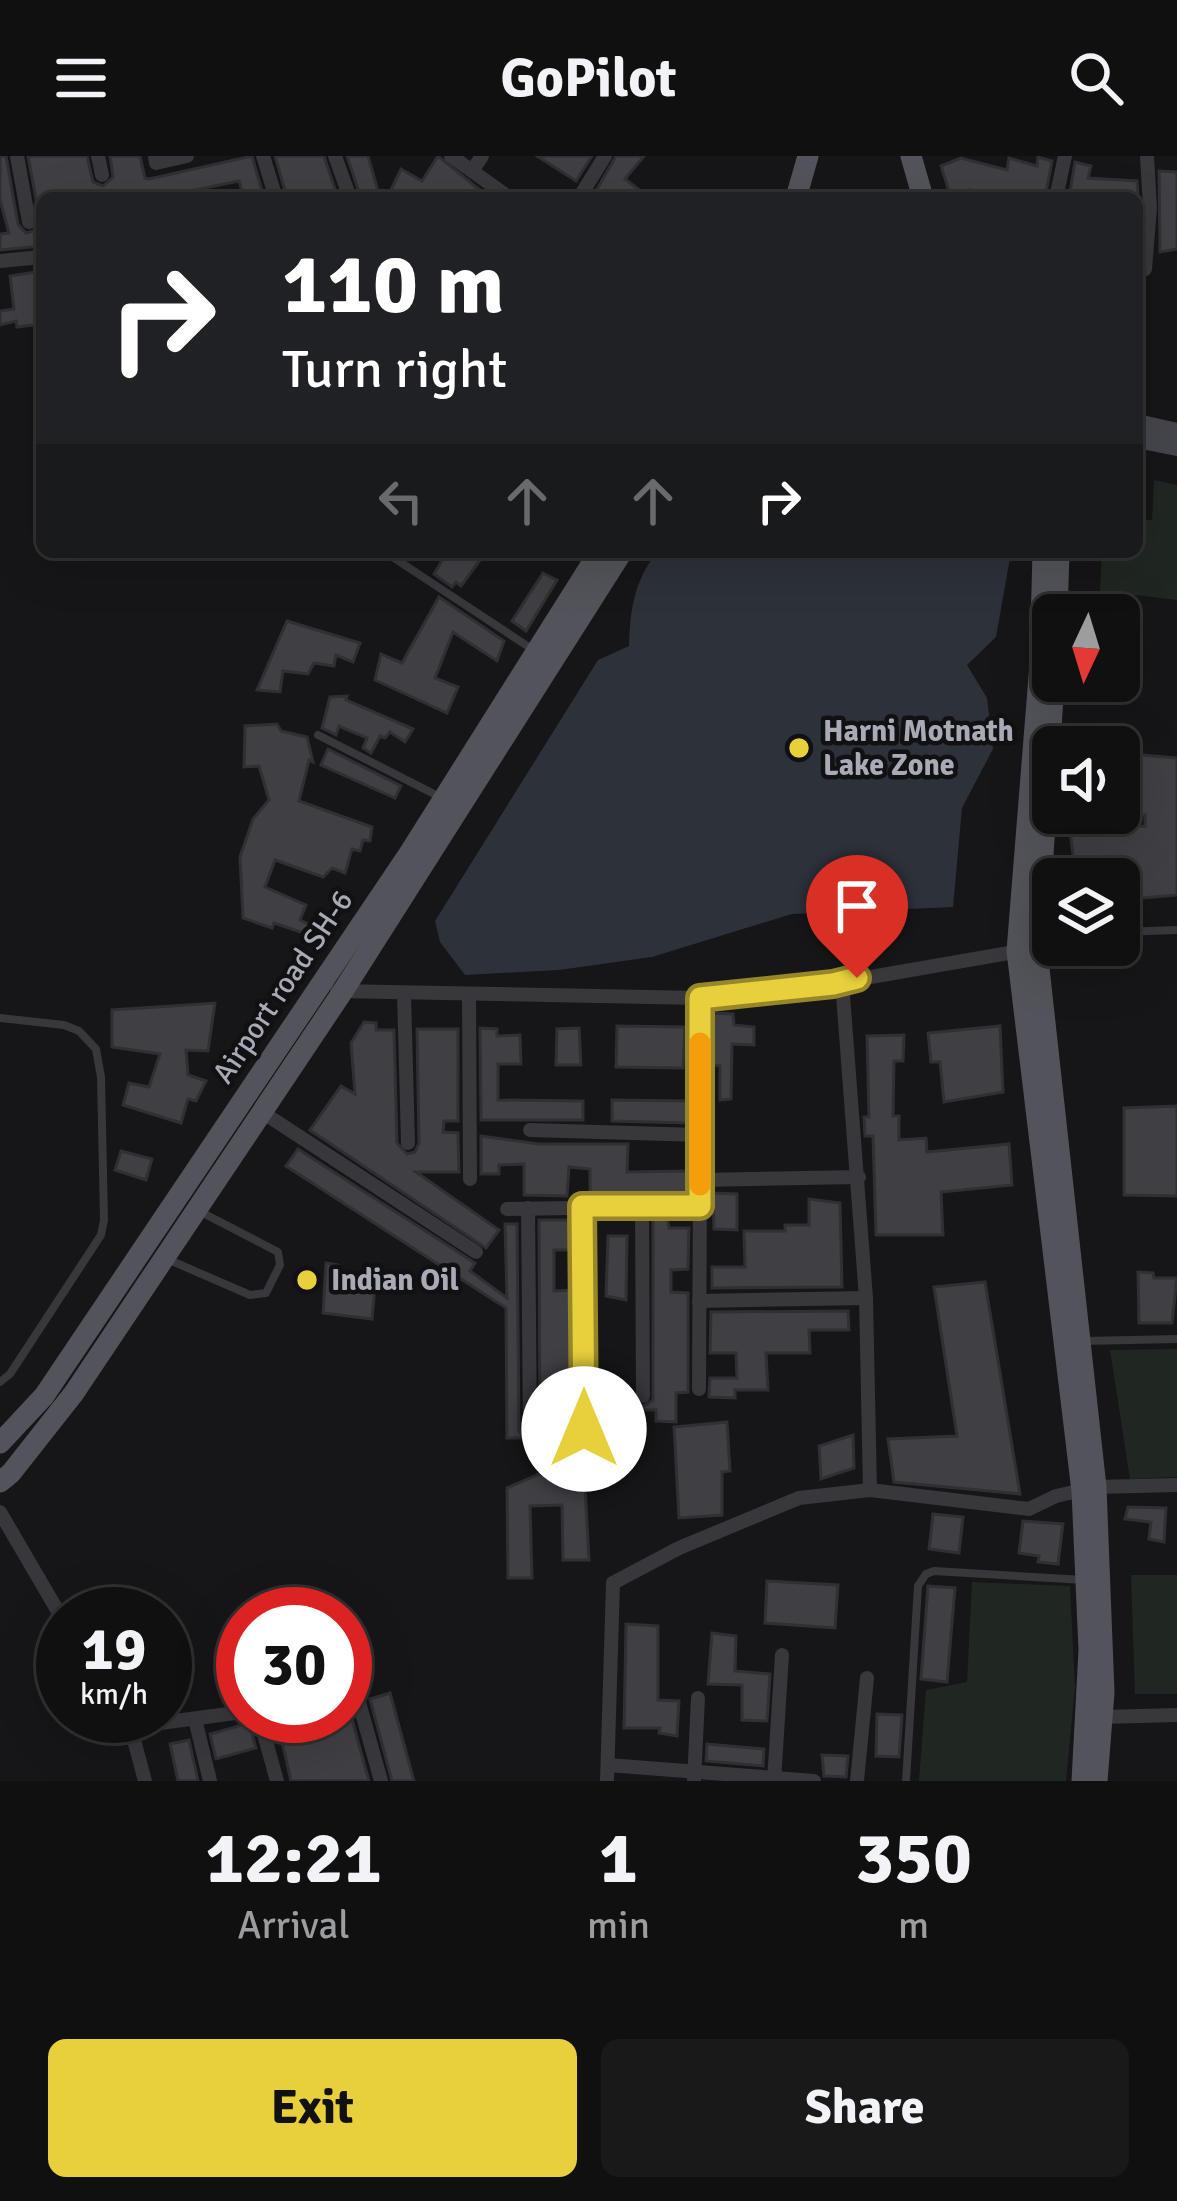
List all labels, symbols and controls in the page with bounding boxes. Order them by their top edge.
icon: menu [48,45,114,111]
text: GoPilot [500,45,677,112]
icon: search [1063,45,1129,111]
text: 110 m [282,233,504,337]
icon: right [84,240,240,396]
text: Turn right [282,336,507,403]
icon: left [368,468,434,534]
icon: ahead [494,468,560,534]
icon: ahead [620,468,686,534]
icon: right [746,468,812,534]
north arrow [1032,594,1140,702]
map controls [1032,594,1140,966]
place label: Harni Motnath Lake Zone [823,713,1014,784]
button: sound [1032,726,1140,834]
marker: Harni Motnath Lake Zone [786,735,812,761]
pin [806,855,908,978]
button: layers [1032,858,1140,966]
icon: arrive [824,873,890,939]
street label: Airport road SH-6 [205,883,361,1091]
place label: Indian Oil [331,1262,459,1299]
marker: Indian Oil [294,1267,320,1293]
position arrow [521,1366,647,1492]
speed limit sign: 30 [216,1587,372,1743]
text: 19 [82,1613,146,1687]
text: km/h [80,1676,148,1713]
text: 12:21 [205,1814,382,1903]
text: 1 [599,1814,638,1903]
text: 350 [855,1814,972,1903]
text: Arrival [237,1901,350,1949]
text: min [587,1901,650,1949]
text: m [898,1901,929,1949]
button: Exit [48,2039,577,2177]
button: Share [601,2039,1129,2177]

